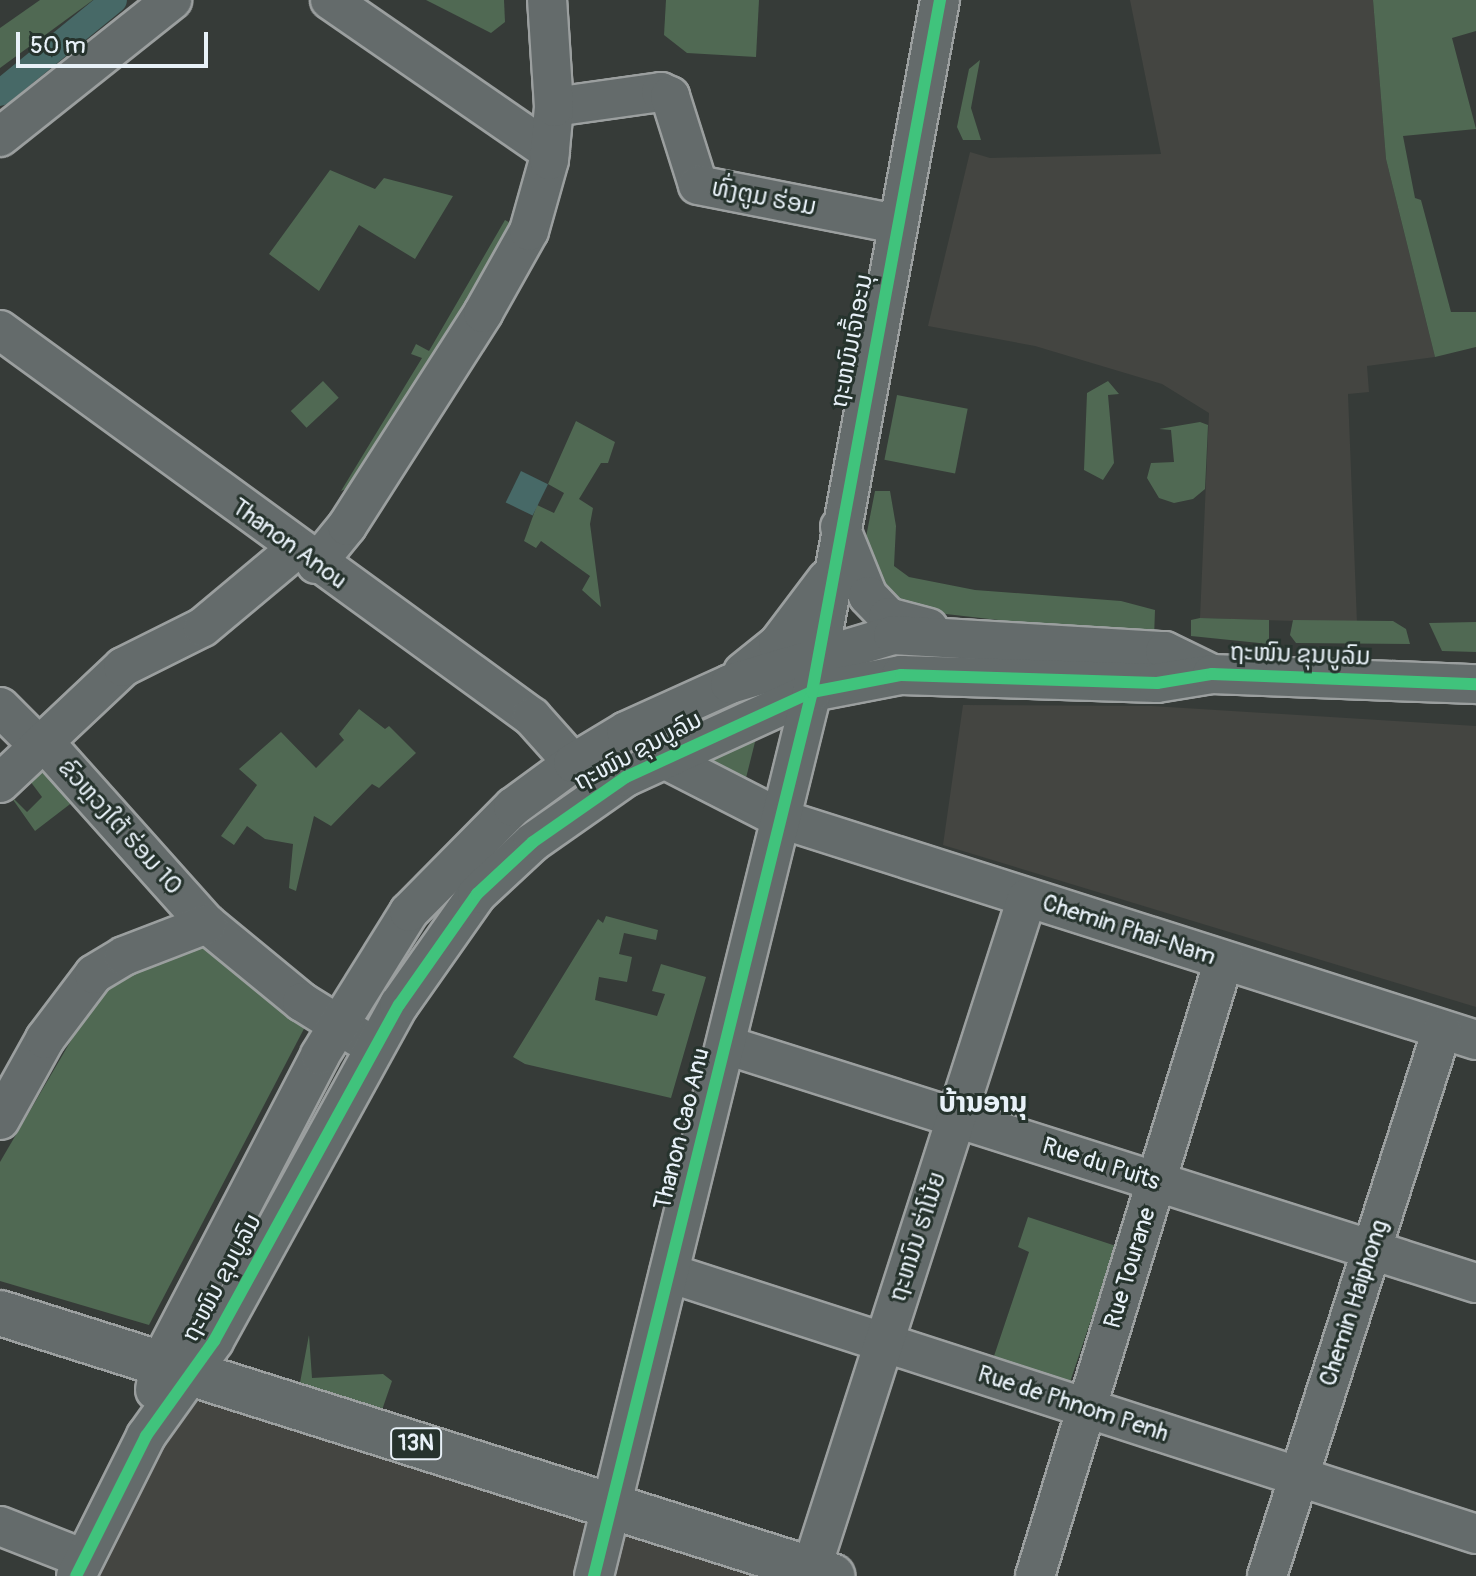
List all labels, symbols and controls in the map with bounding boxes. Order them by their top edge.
scale bar [20,16,212,66]
text: 50 m [30,31,86,60]
street label: ທົ່ງຕູມ ຮ່ອມ [709,174,819,222]
street label: ຖະຫນົນເຈົ້າອະນຸ [825,272,879,410]
street label: Thanon Anou [226,493,352,595]
street label: ຖະໜົນ ຂຸນບູລົມ [1229,638,1371,672]
street label: ຖະໜົນ ຂຸນບູລົມ [569,705,707,797]
street label: ຂົວຫຼວງໃຕ້ ຮ່ອມ 10 [52,753,188,901]
street label: Chemin Phai-Nam [1039,888,1219,972]
street label: Thanon Cao Anu [648,1045,716,1213]
district label: ບ້ານອານຸ [939,1087,1027,1121]
street label: Rue du Puits [1039,1131,1163,1197]
street label: ຖະຫນົນ ຮ່າໂນ້ຍ [884,1169,952,1305]
street label: Rue Tourane [1098,1204,1162,1332]
street label: ຖະໜົນ ຂຸນບູລົມ [176,1209,268,1347]
street label: Chemin Haiphong [1314,1216,1394,1390]
street label: Rue de Phnom Penh [974,1360,1172,1448]
road number: 13N [390,1426,442,1462]

